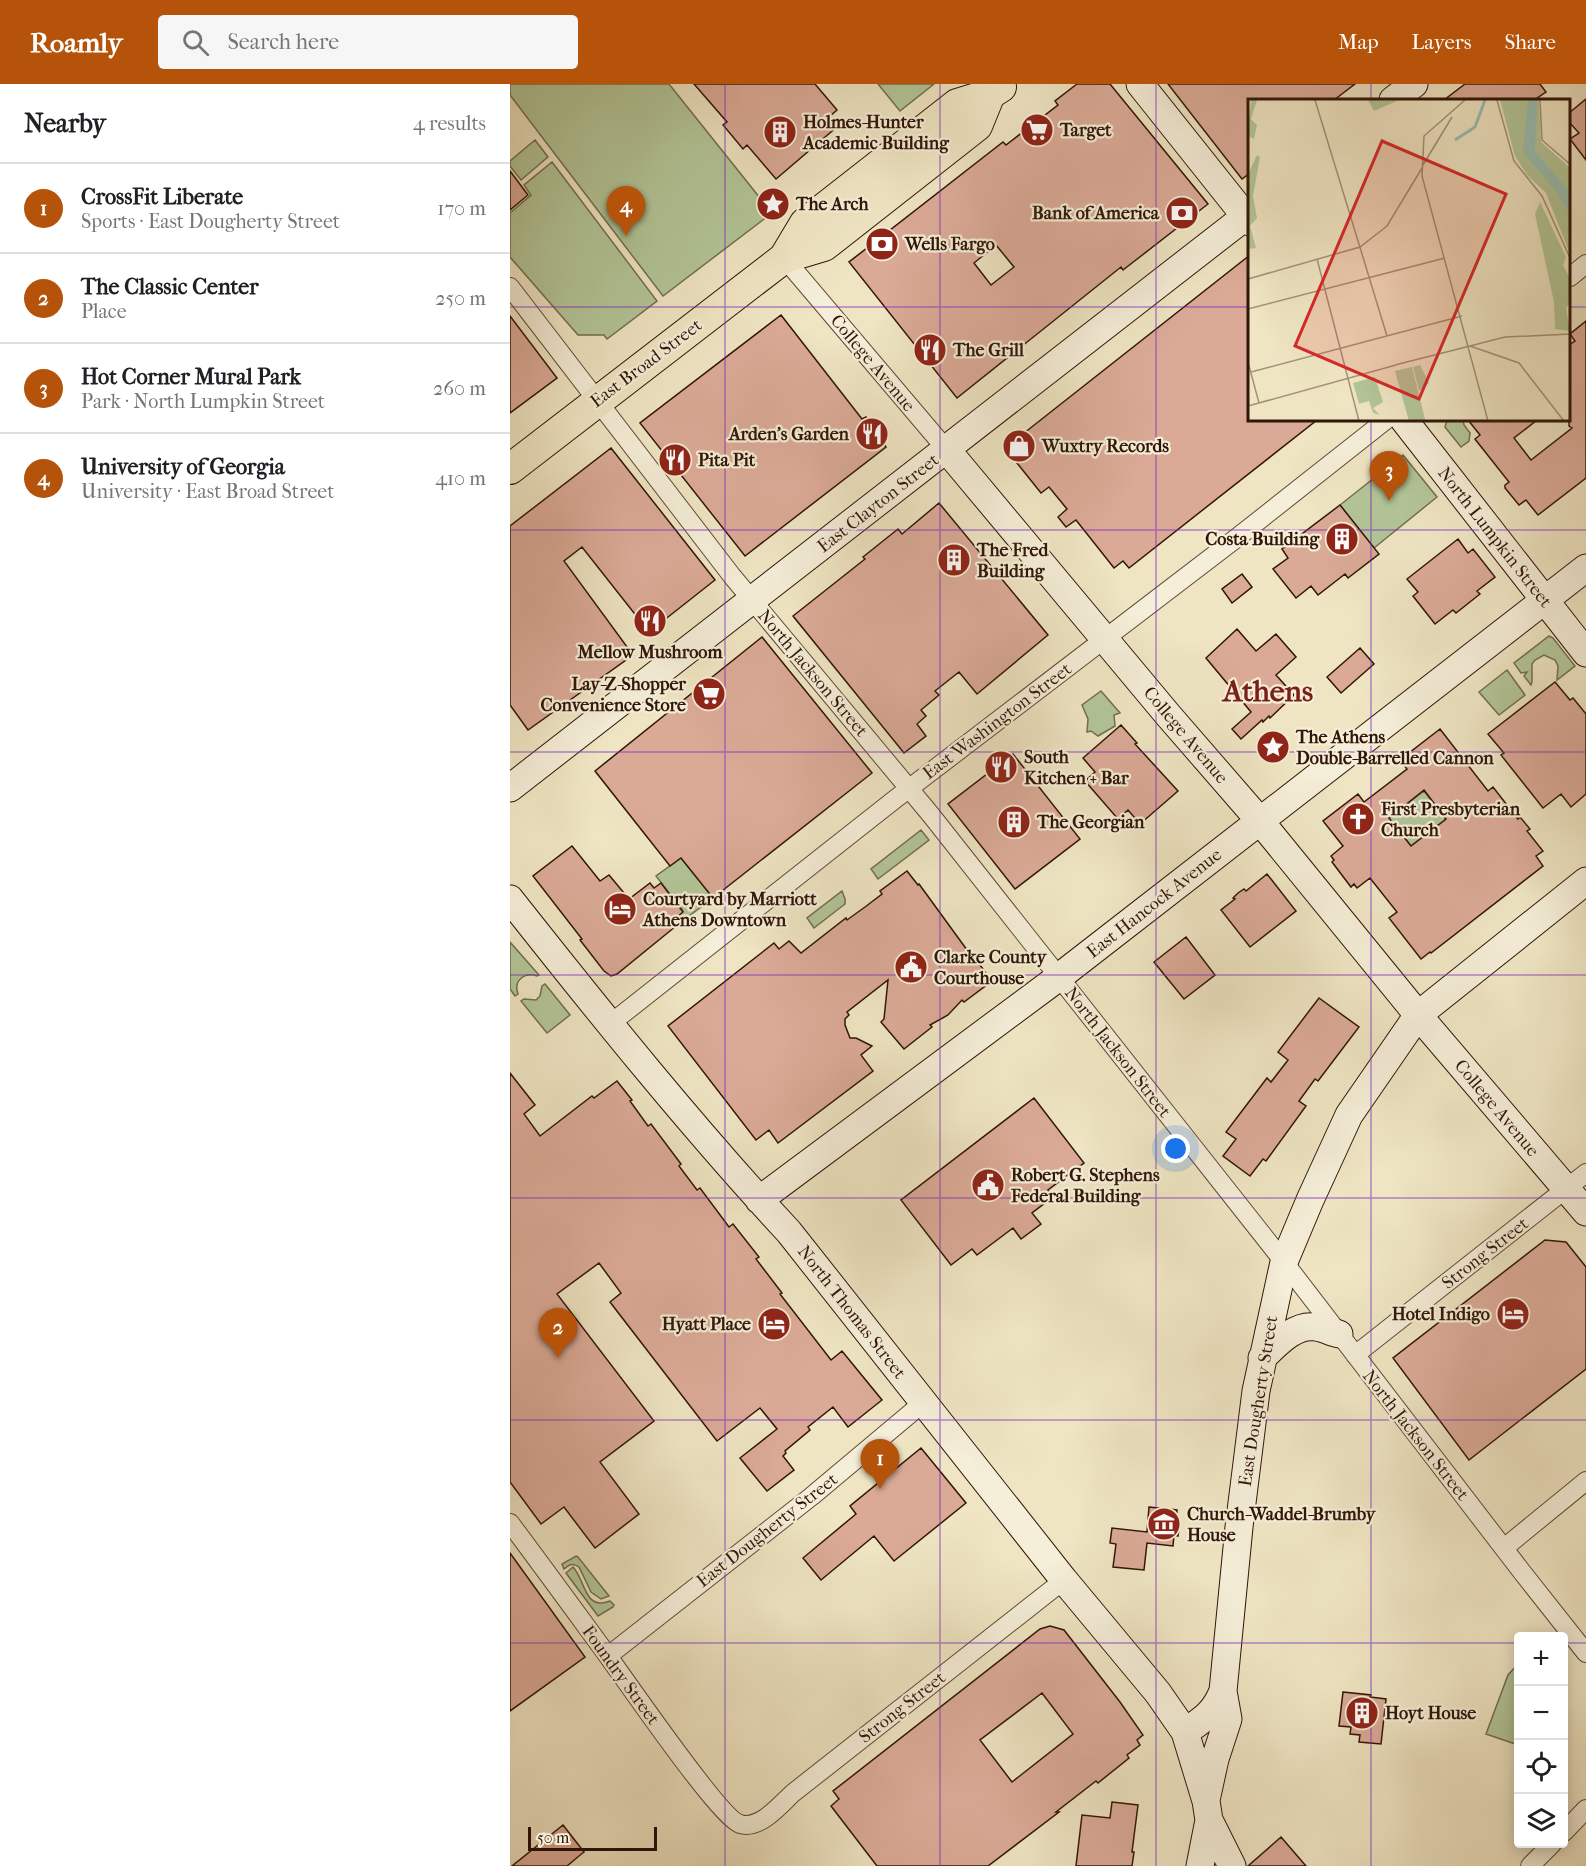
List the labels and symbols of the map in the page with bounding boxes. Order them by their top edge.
inset map [1248,99,1571,422]
place label: Holmes-Hunter Academic Building [802,112,950,154]
supermarket icon: Target [1019,112,1055,148]
building icon: Holmes-Hunter Academic Building [762,114,798,150]
place label: Target [1059,120,1112,141]
pin: 4 [606,186,646,236]
place icon: The Arch [755,186,791,222]
place label: The Arch [795,194,869,215]
bank icon: Bank of America [1164,195,1200,231]
place label: Bank of America [1032,203,1160,224]
bank icon: Wells Fargo [864,226,900,262]
place label: Wells Fargo [904,234,995,255]
street label: College Avenue [826,310,919,416]
street label: East Broad Street [586,314,707,412]
restaurant icon: The Grill [912,332,948,368]
place label: The Grill [952,340,1025,361]
restaurant icon: Arden’s Garden [854,416,890,452]
place label: Arden’s Garden [728,424,850,445]
shop icon: Wuxtry Records [1001,428,1037,464]
place label: Wuxtry Records [1041,436,1169,457]
restaurant icon: Pita Pit [657,442,693,478]
street label: East Clayton Street [813,449,944,557]
place label: Pita Pit [698,450,756,471]
pin: 3 [1370,452,1408,501]
street label: North Lumpkin Street [1433,463,1556,612]
building icon: Costa Building [1324,521,1360,557]
place label: Costa Building [1205,529,1320,550]
place label: The Fred Building [976,540,1049,582]
building icon: The Fred Building [936,542,972,578]
restaurant icon: Mellow Mushroom [632,603,668,639]
street label: North Jackson Street [753,605,872,742]
place label: Mellow Mushroom [577,642,723,663]
street label: East Washington Street [919,658,1076,784]
place label: Lay-Z-Shopper Convenience Store [540,674,686,716]
district label: Athens [1221,674,1313,709]
supermarket icon: Lay-Z-Shopper Convenience Store [691,676,727,712]
street label: College Avenue [1139,682,1232,788]
place label: The Athens Double-Barrelled Cannon [1295,727,1494,769]
place icon: The Athens Double-Barrelled Cannon [1255,729,1291,765]
place label: South Kitchen + Bar [1024,747,1129,789]
restaurant icon: South Kitchen + Bar [983,749,1019,785]
place label: First Presbyterian Church [1380,799,1521,841]
church icon: First Presbyterian Church [1340,801,1376,837]
building icon: The Georgian [996,804,1032,840]
place label: The Georgian [1036,812,1145,833]
street label: East Hancock Avenue [1083,844,1226,963]
place label: Courtyard by Marriott Athens Downtown [642,889,817,931]
hotel icon: Courtyard by Marriott Athens Downtown [602,891,638,927]
place label: Clarke County Courthouse [934,947,1048,989]
public building icon: Clarke County Courthouse [893,949,929,985]
street label: North Jackson Street [1060,983,1175,1122]
street label: College Avenue [1450,1055,1543,1161]
your location [1161,1134,1190,1163]
place label: Robert G. Stephens Federal Building [1010,1165,1160,1207]
public building icon: Robert G. Stephens Federal Building [970,1167,1006,1203]
street label: Strong Street [1438,1213,1533,1294]
street label: North Thomas Street [793,1241,911,1384]
hotel icon: Hotel Indigo [1495,1296,1531,1332]
place label: Hotel Indigo [1392,1304,1490,1325]
hotel icon: Hyatt Place [756,1306,792,1342]
pin: 2 [538,1308,578,1358]
place label: Hyatt Place [662,1314,751,1335]
street label: East Dougherty Street [1235,1314,1282,1488]
street label: North Jackson Street [1358,1366,1473,1505]
pin: 1 [860,1440,899,1489]
street label: East Dougherty Street [693,1469,842,1592]
place label: Church-Waddel-Brumby House [1187,1504,1377,1546]
museum icon: Church-Waddel-Brumby House [1146,1506,1182,1542]
street label: Foundry Street [578,1622,664,1729]
street label: Strong Street [855,1667,950,1748]
building icon: Hoyt House [1344,1695,1380,1731]
place label: Hoyt House [1385,1703,1476,1724]
scale bar [528,1824,657,1852]

